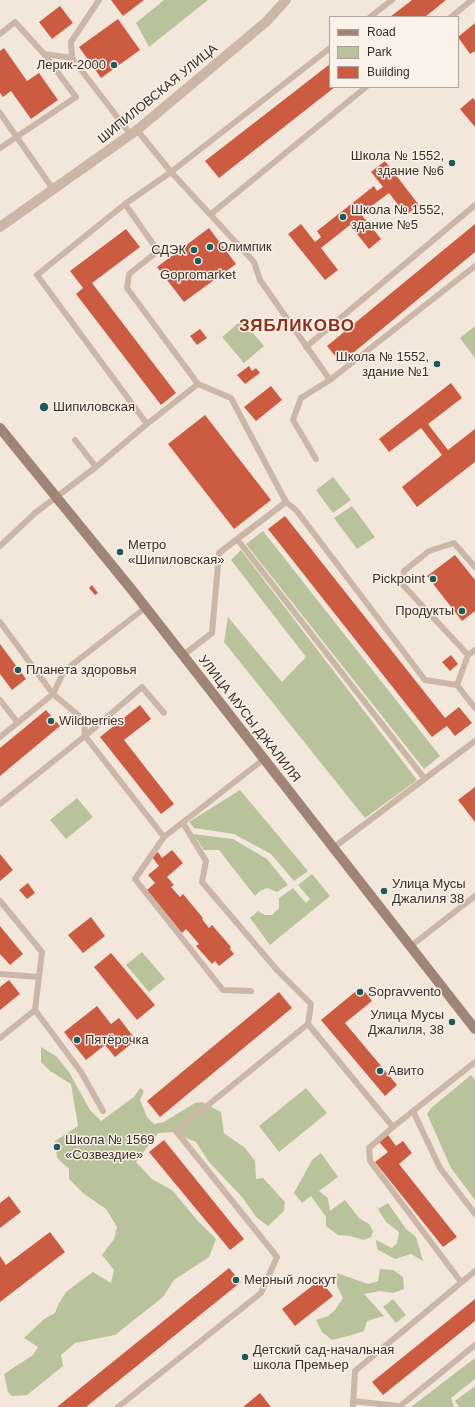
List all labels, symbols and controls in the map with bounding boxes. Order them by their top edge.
legend [329,16,459,88]
text: Road [367,25,396,39]
street label: ШИПИЛОВСКАЯ УЛИЦА [95,41,221,147]
text: Park [367,45,392,59]
place label: Лерик-2000 [37,57,106,73]
marker: Лерик-2000 [109,60,119,70]
text: Building [367,65,410,79]
place label: Школа № 1552, здание №6 [351,148,444,179]
marker: Школа № 1552, здание №6 [447,158,457,168]
place label: Школа № 1552, здание №5 [351,202,444,233]
marker: Школа № 1552, здание №5 [338,212,348,222]
place label: Олимпик [218,239,272,255]
place label: СДЭК [151,242,186,258]
marker: Олимпик [205,242,215,252]
marker: СДЭК [189,245,199,255]
marker: Gopromarket [193,256,203,266]
place label: Gopromarket [160,267,236,283]
district label: ЗЯБЛИКОВО [239,316,355,336]
place label: Школа № 1552, здание №1 [336,349,429,380]
marker: Школа № 1552, здание №1 [432,359,442,369]
place label: Шипиловская [53,399,135,415]
marker: Шипиловская [38,401,50,413]
place label: Метро «Шипиловская» [128,537,224,568]
marker: Метро «Шипиловская» [115,547,125,557]
place label: Pickpoint [372,571,425,587]
marker: Pickpoint [428,574,438,584]
place label: Продукты [395,603,454,619]
marker: Продукты [457,606,467,616]
street label: УЛИЦА МУСЫ ДЖАЛИЛЯ [195,652,303,786]
place label: Планета здоровья [26,662,136,678]
marker: Планета здоровья [13,665,23,675]
place label: Wildberries [59,713,124,729]
marker: Wildberries [46,716,56,726]
place label: Улица Мусы Джалиля 38 [392,876,466,907]
marker: Улица Мусы Джалиля 38 [379,886,389,896]
place label: Sopravvento [368,984,441,1000]
marker: Sopravvento [355,987,365,997]
place label: Улица Мусы Джалиля, 38 [368,1007,444,1038]
marker: Улица Мусы Джалиля, 38 [447,1017,457,1027]
place label: Пятёрочка [85,1032,149,1048]
marker: Пятёрочка [72,1035,82,1045]
place label: Авито [388,1063,424,1079]
marker: Авито [375,1066,385,1076]
place label: Школа № 1569 «Созвездие» [65,1132,155,1163]
marker: Школа № 1569 «Созвездие» [52,1142,62,1152]
place label: Мерный лоскут [244,1272,337,1288]
marker: Мерный лоскут [231,1275,241,1285]
place label: Детский сад-начальная школа Премьер [253,1342,394,1373]
marker: Детский сад-начальная школа Премьер [240,1352,250,1362]

